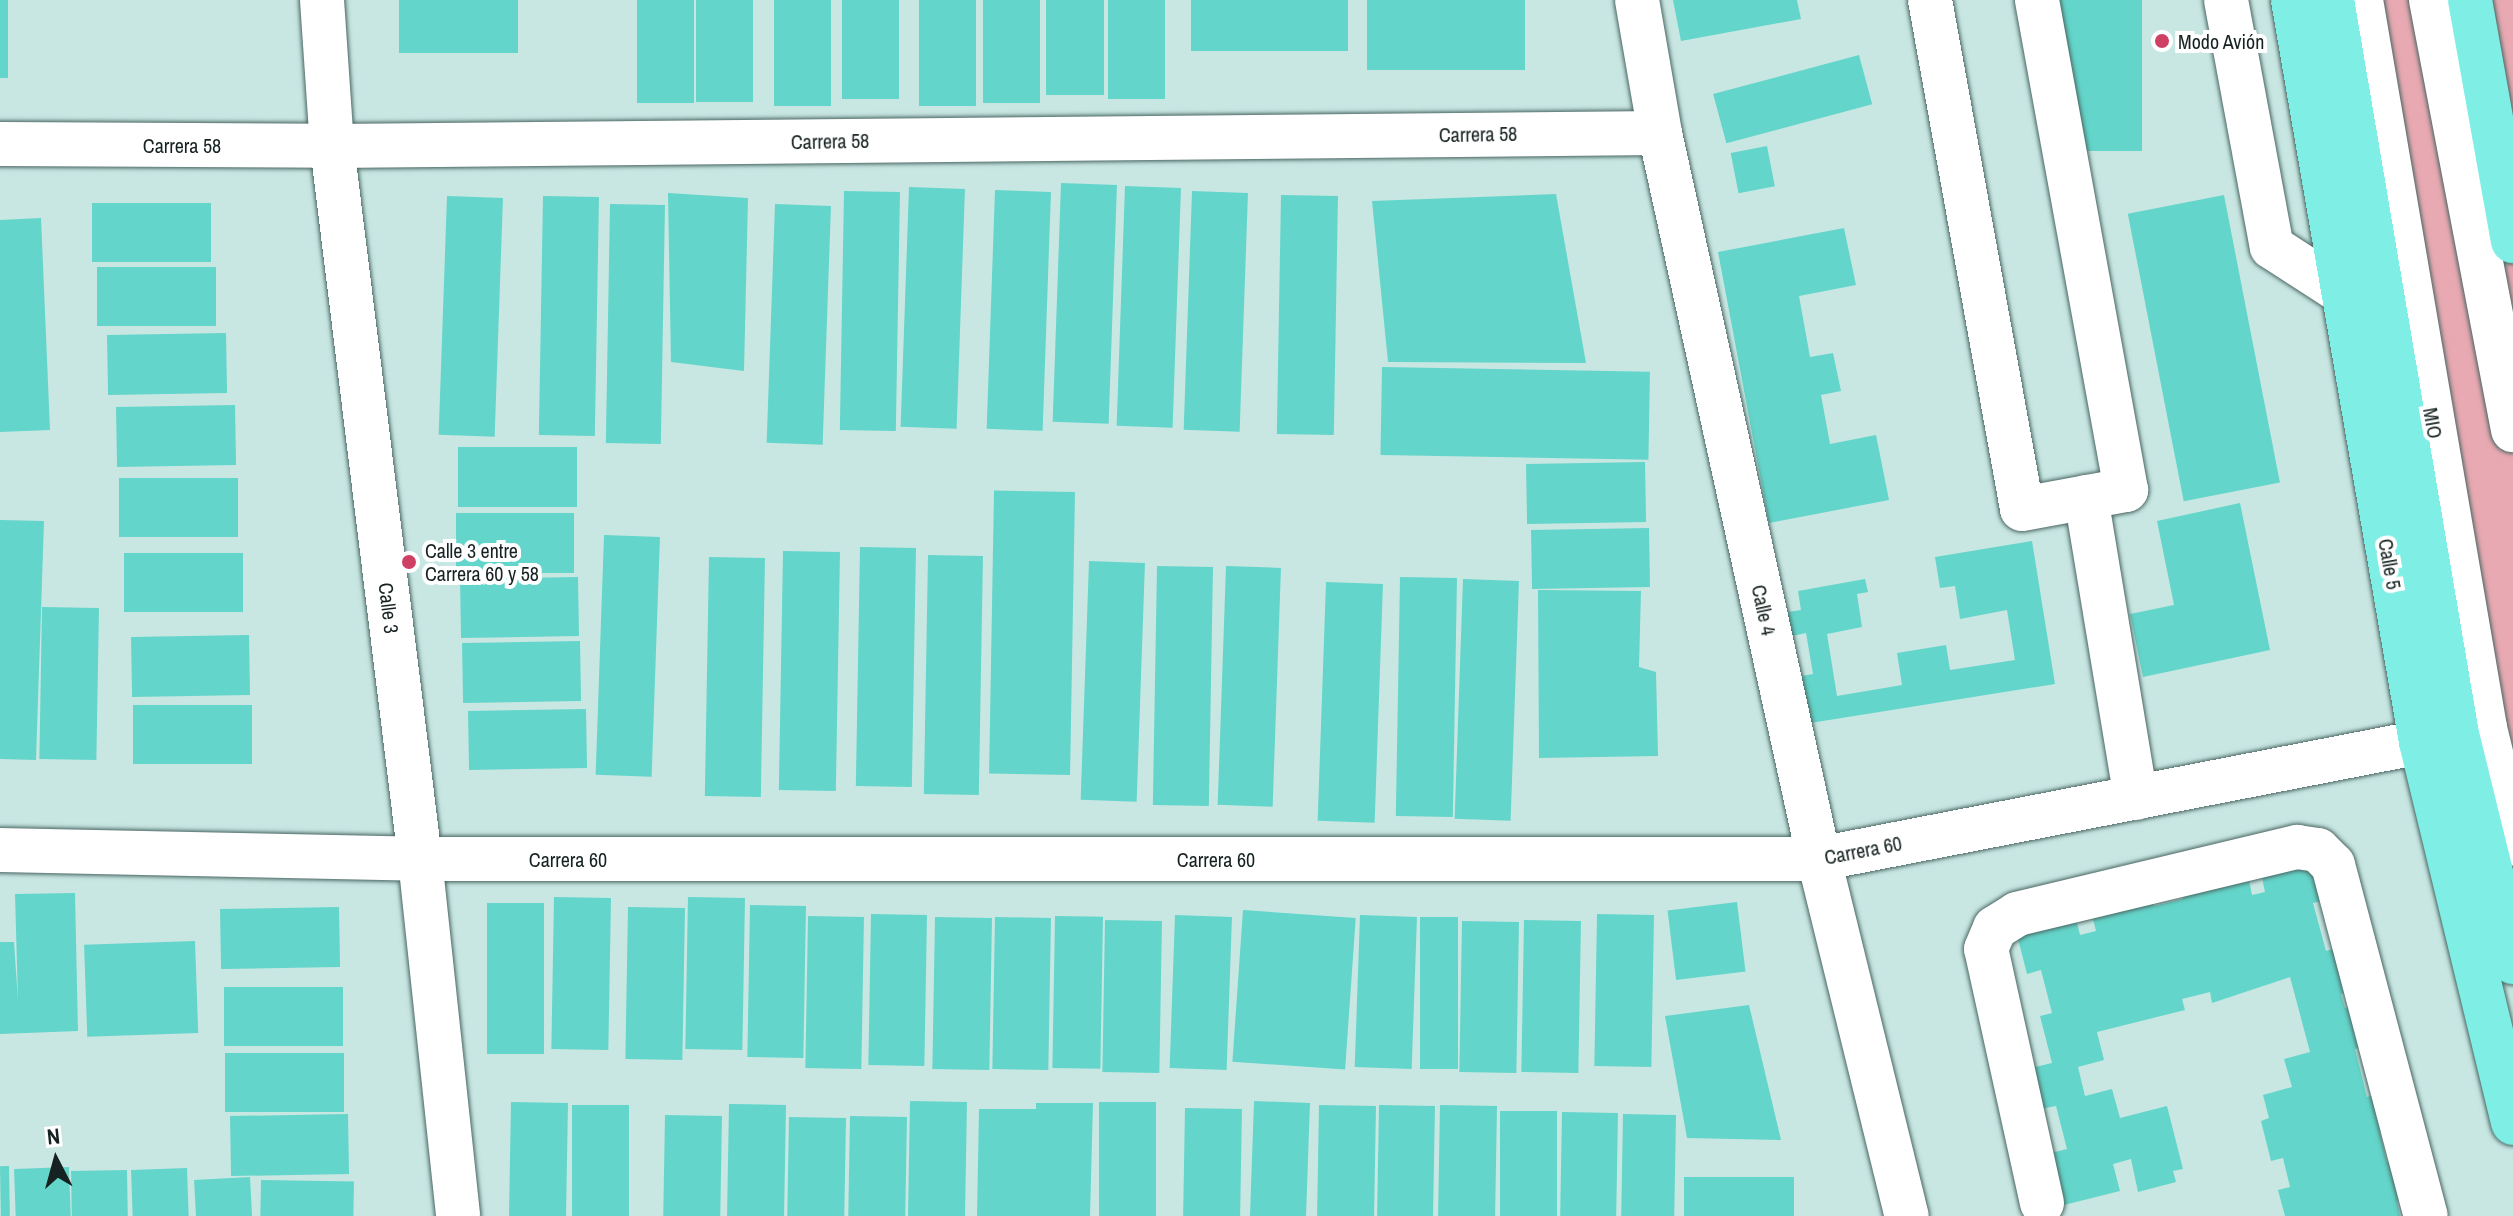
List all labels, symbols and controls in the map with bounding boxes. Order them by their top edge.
place label: Modo Avión [2178,29,2265,53]
marker: Modo Avión [2153,32,2171,50]
street label: Carrera 58 [1439,121,1517,147]
street label: Carrera 58 [791,128,869,154]
street label: Carrera 58 [143,133,221,157]
street label: MIO [2418,406,2448,440]
street label: Calle 5 [2374,537,2406,591]
place label: Calle 3 entre Carrera 60 y 58 [425,538,539,585]
marker: Calle 3 entre Carrera 60 y 58 [400,553,418,571]
street label: Calle 3 [374,581,404,635]
street label: Calle 4 [1747,583,1781,637]
street label: Carrera 60 [1822,831,1904,869]
street label: Carrera 60 [529,847,607,871]
street label: Carrera 60 [1177,847,1255,871]
north arrow [16,1120,96,1200]
text: N [45,1121,62,1152]

